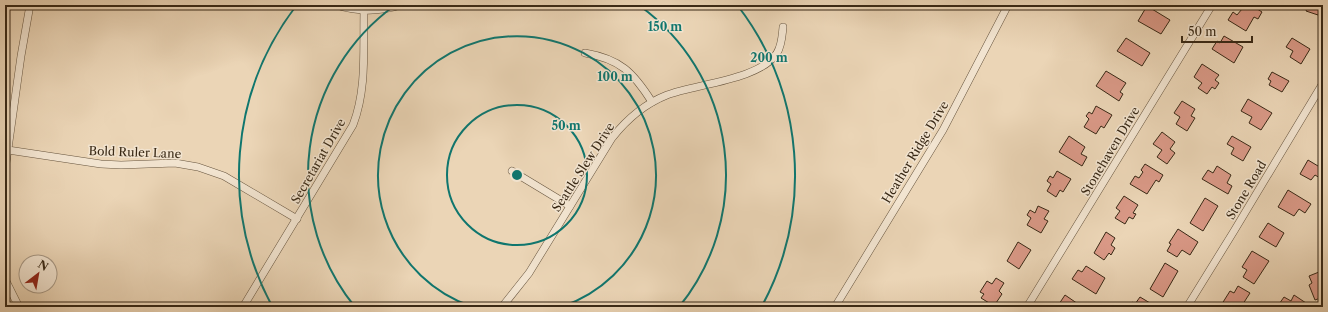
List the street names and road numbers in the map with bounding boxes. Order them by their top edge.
street label: Heather Ridge Drive [879,98,952,206]
street label: Stonehaven Drive [1077,103,1143,198]
street label: Secretariat Drive [287,115,349,206]
street label: Seattle Slew Drive [549,119,618,214]
street label: Bold Ruler Lane [88,143,182,161]
street label: Stone Road [1223,157,1270,222]

